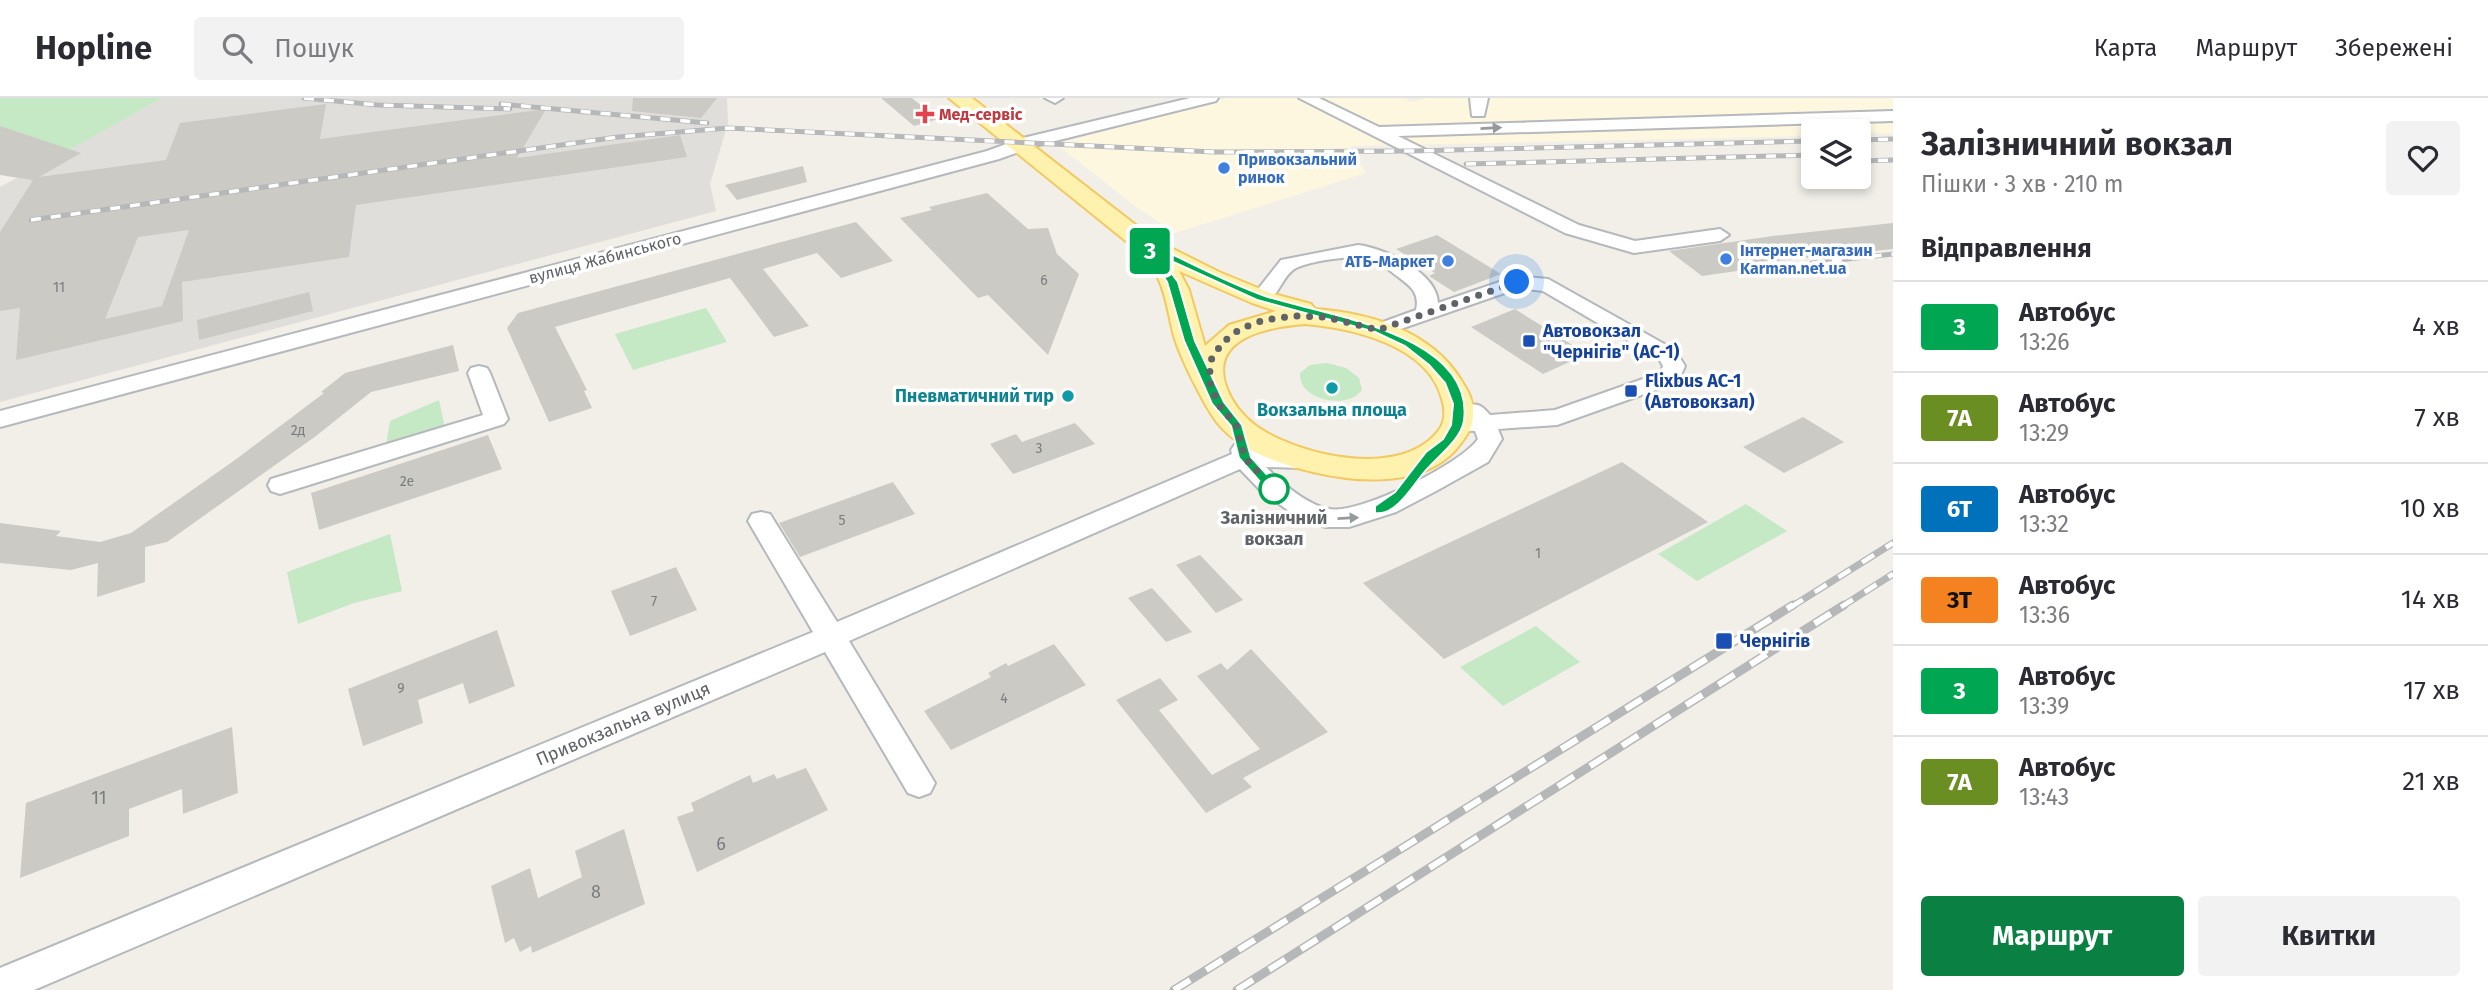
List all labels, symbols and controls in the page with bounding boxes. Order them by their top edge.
search box [194,17,684,80]
text: Hopline [35,28,152,68]
icon: search [218,29,256,67]
text: Пошук [274,33,354,64]
text: Карта [2094,34,2157,62]
text: Маршрут [2195,34,2297,62]
text: Збережені [2335,34,2453,62]
place label: Мед-сервіс [939,105,1023,124]
marker: Мед-сервіс [917,106,933,122]
map controls [1801,119,1871,189]
button: layers [1801,119,1871,189]
button: heart [2386,121,2460,195]
one-way arrow [1480,122,1502,133]
text: Залізничний вокзал [1921,124,2233,164]
place label: Привокзальний ринок [1238,150,1357,187]
marker: Привокзальний ринок [1216,160,1232,176]
text: Пішки · 3 хв · 210 m [1921,170,2124,198]
line badge: 3 [1127,228,1173,274]
street label: вулиця Жабинського [527,229,683,287]
text: Відправлення [1921,233,2092,264]
text: 3 [1144,237,1156,265]
place label: Інтернет-магазин Karman.net.ua [1740,241,1873,278]
marker: Інтернет-магазин Karman.net.ua [1718,251,1734,267]
place label: АТБ-Маркет [1344,252,1434,271]
marker: АТБ-Маркет [1440,253,1456,269]
your location [1499,264,1534,299]
house number: 6 [1040,272,1048,289]
house number: 11 [53,279,65,296]
text: Автобус [2019,297,2116,328]
text: 4 хв [2412,311,2460,342]
text: 3 [1953,313,1966,341]
place label: Автовокзал "Чернігів" (АС-1) [1542,320,1680,363]
text: 13:26 [2019,328,2070,356]
marker: Автовокзал "Чернігів" (АС-1) [1521,333,1537,349]
place label: Flixbus АС-1 (Автовокзал) [1645,370,1755,413]
marker: Вокзальна площа [1324,380,1340,396]
marker: Flixbus АС-1 (Автовокзал) [1623,383,1639,399]
place label: Пневматичний тир [895,385,1054,407]
marker: Пневматичний тир [1060,388,1076,404]
text: Автобус [2019,388,2116,419]
place label: Вокзальна площа [1257,399,1407,421]
text: 7 хв [2414,402,2460,433]
text: 7А [1947,404,1972,432]
text: 13:29 [2019,419,2069,447]
house number: 2д [291,422,306,439]
house number: 3 [1036,440,1043,457]
house number: 2е [400,473,414,490]
marker: Залізничний вокзал [1259,474,1289,504]
text: Автобус [2019,479,2116,510]
text: 10 хв [2400,493,2460,524]
text: 6Т [1947,495,1972,523]
place label: Залізничний вокзал [1220,507,1327,550]
text: 13:32 [2019,510,2069,538]
house number: 5 [838,512,846,529]
one-way arrow [1337,512,1359,523]
house number: 1 [1535,545,1541,562]
text: Автобус [2019,570,2116,601]
text: 14 хв [2401,584,2460,615]
text: 3Т [1947,586,1972,614]
house number: 7 [651,593,657,610]
text: 13:36 [2019,601,2070,629]
place label: Чернігів [1740,630,1810,652]
marker: Чернігів [1714,631,1734,651]
text: Автобус [2019,661,2116,692]
text: 17 хв [2403,675,2460,706]
street label: Привокзальна вулиця [533,677,713,771]
text: 3 [1953,677,1966,705]
house number: 9 [397,680,405,697]
house number: 4 [1000,690,1008,707]
text: 13:39 [2019,692,2069,720]
text: Автобус [2019,752,2116,783]
text: 21 хв [2402,766,2460,797]
text: 7А [1947,768,1972,796]
text: 13:43 [2019,783,2069,811]
house number: 11 [91,787,107,809]
house number: 6 [716,833,726,855]
house number: 8 [591,881,601,903]
button: Маршрут [1921,896,2184,976]
button: Квитки [2198,896,2460,976]

